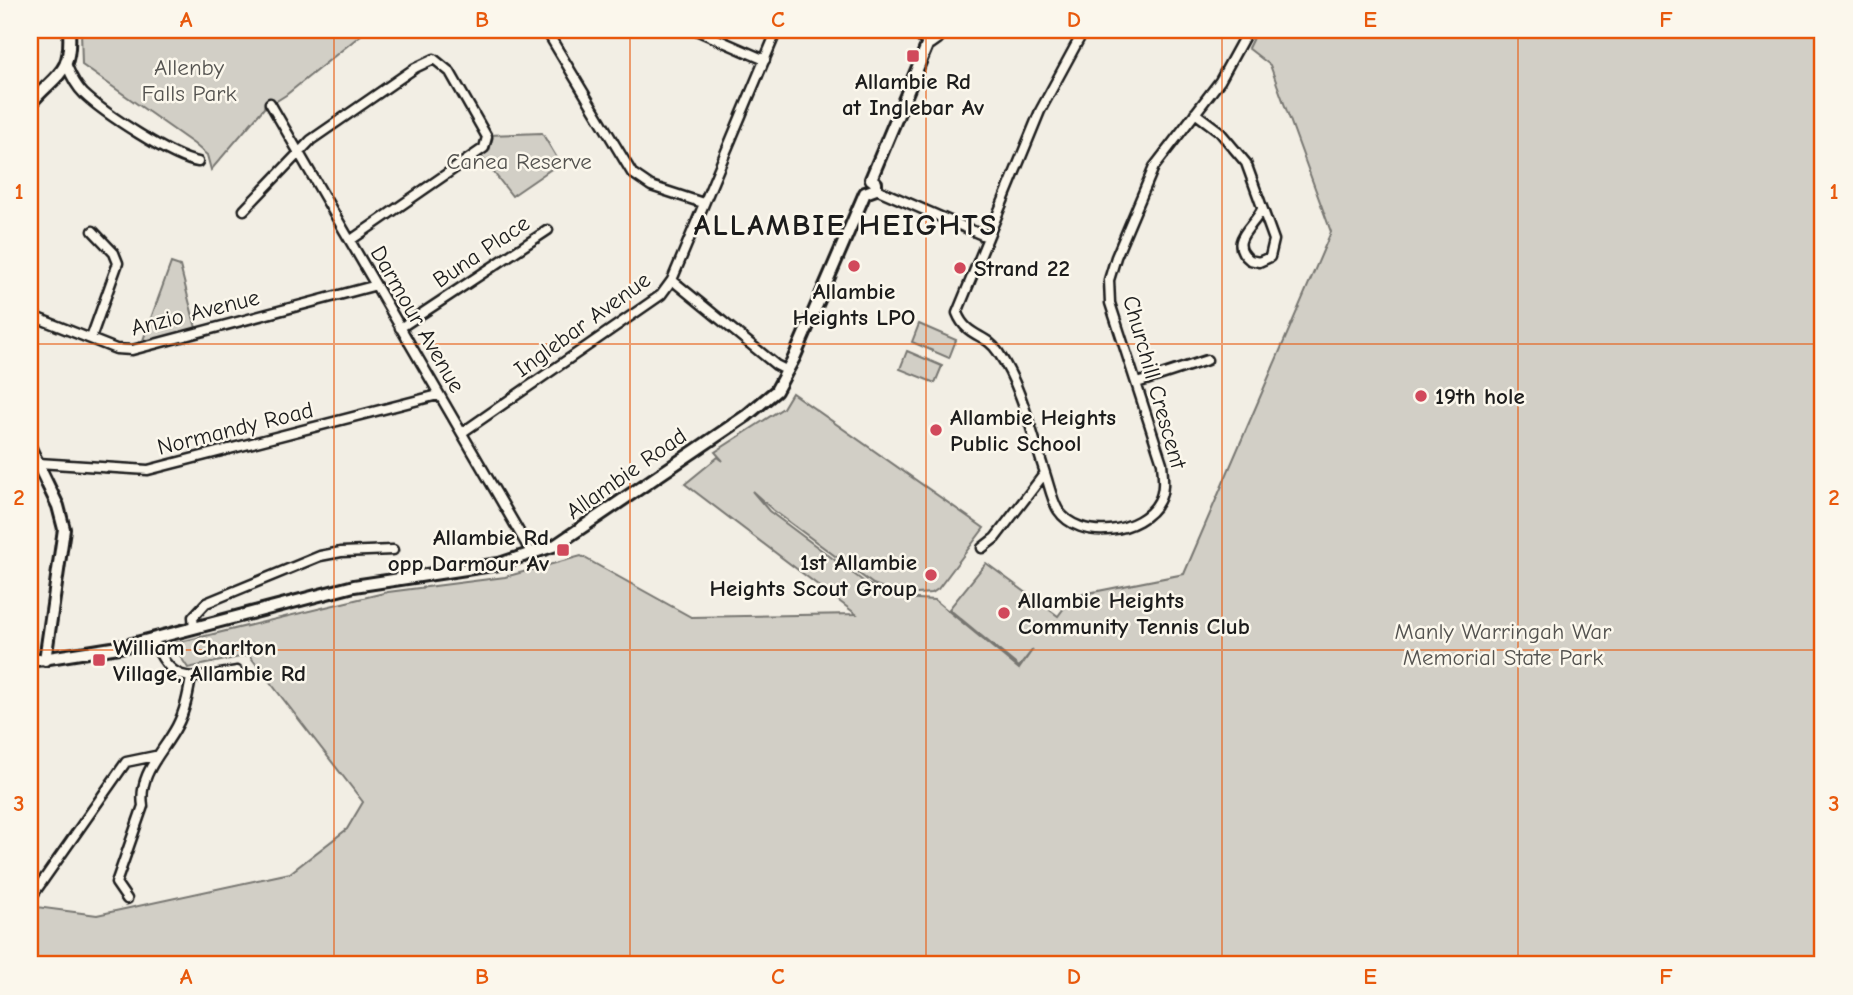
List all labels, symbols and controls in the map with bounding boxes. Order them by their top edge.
text: A [180,6,193,33]
text: B [475,6,489,33]
text: C [771,6,785,33]
text: D [1067,6,1081,33]
text: E [1363,6,1377,33]
text: F [1659,6,1673,33]
marker: Allambie Rd at Inglebar Av [905,48,921,64]
park label: Allenby Falls Park [141,54,237,107]
place label: Allambie Rd at Inglebar Av [842,68,984,121]
park label: Canea Reserve [446,148,592,175]
text: 1 [14,178,24,205]
text: 1 [1829,178,1839,205]
district label: ALLAMBIE HEIGHTS [694,208,998,243]
street label: Buna Place [428,209,535,294]
street label: Darmour Avenue [365,241,471,398]
place label: Strand 22 [974,255,1070,282]
marker: Allambie Heights LPO [846,258,862,274]
marker: Strand 22 [952,260,968,276]
street label: Inglebar Avenue [509,266,656,383]
place label: Allambie Heights LPO [793,278,915,331]
street label: Anzio Avenue [128,284,262,341]
street label: Churchill Crescent [1117,292,1193,473]
place label: 19th hole [1435,383,1525,410]
marker: 19th hole [1413,388,1429,404]
street label: Normandy Road [154,396,316,461]
place label: Allambie Heights Public School [950,404,1116,457]
street label: Allambie Road [561,422,692,525]
marker: Allambie Heights Public School [928,422,944,438]
text: 2 [13,484,25,511]
text: 2 [1828,484,1840,511]
place label: Allambie Rd opp Darmour Av [388,524,549,577]
marker: Allambie Rd opp Darmour Av [555,542,571,558]
place label: 1st Allambie Heights Scout Group [710,549,917,602]
marker: 1st Allambie Heights Scout Group [923,567,939,583]
place label: Allambie Heights Community Tennis Club [1018,587,1250,640]
marker: Allambie Heights Community Tennis Club [996,605,1012,621]
park label: Manly Warringah War Memorial State Park [1395,618,1612,671]
place label: William Charlton Village, Allambie Rd [113,634,306,687]
marker: William Charlton Village, Allambie Rd [91,652,107,668]
text: 3 [13,790,25,817]
text: 3 [1828,790,1840,817]
text: A [180,963,193,990]
text: B [475,963,489,990]
text: C [771,963,785,990]
text: D [1067,963,1081,990]
text: E [1363,963,1377,990]
text: F [1659,963,1673,990]

